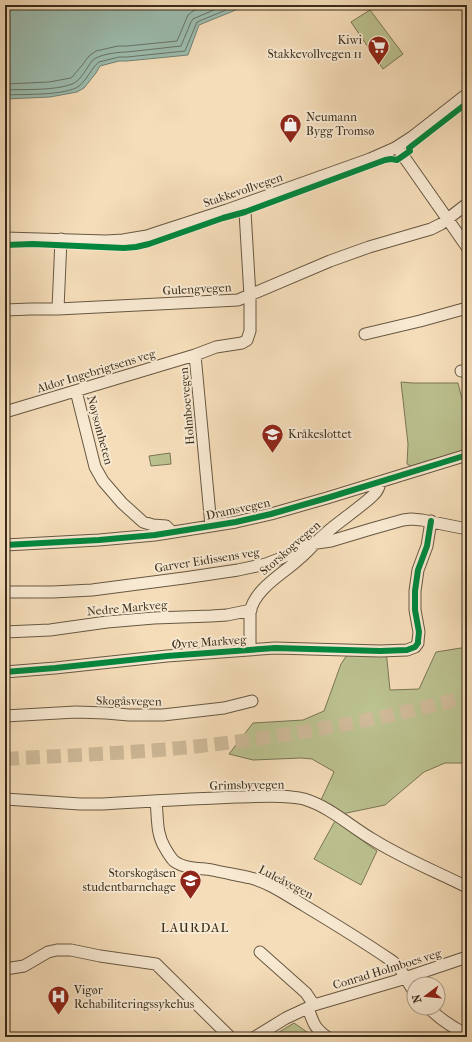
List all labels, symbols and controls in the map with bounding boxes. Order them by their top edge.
place label: Kiwi Stakkevollvegen 11 [268,33,362,61]
supermarket icon: Kiwi Stakkevollvegen 11 [365,34,391,67]
place label: Neumann Bygg Tromsø [306,110,374,138]
shop icon: Neumann Bygg Tromsø [277,111,303,144]
street label: Stakkevollvegen [201,170,285,210]
street label: Gulengvegen [162,280,232,298]
street label: Aldor Ingebrigtsens veg [34,346,158,396]
street label: Holmboevegen [177,367,197,445]
street label: Nøysomheten [84,394,116,466]
school or university icon: Kråkeslottet [260,421,286,454]
place label: Kråkeslottet [288,427,352,441]
street label: Dramsvegen [205,495,271,523]
street label: Storskogvegen [257,518,323,578]
street label: Garver Eidissens veg [153,545,261,575]
street label: Nedre Markveg [86,597,168,618]
street label: Øvre Markveg [171,632,247,652]
street label: Skogåsvegen [96,693,162,709]
street label: Grimsbyvegen [209,777,285,793]
street label: Luleåvegen [256,862,316,902]
place label: Storskogåsen studentbarnehage [83,866,176,894]
school or university icon: Storskogåsen studentbarnehage [178,867,204,900]
district label: LAURDAL [161,920,229,935]
street label: Conrad Holmboes veg [331,946,444,992]
north arrow [406,976,446,1016]
place label: Vigør Rehabiliteringssykehus [73,983,195,1011]
hospital icon: Vigør Rehabiliteringssykehus [45,984,71,1017]
text: N [409,992,424,1004]

